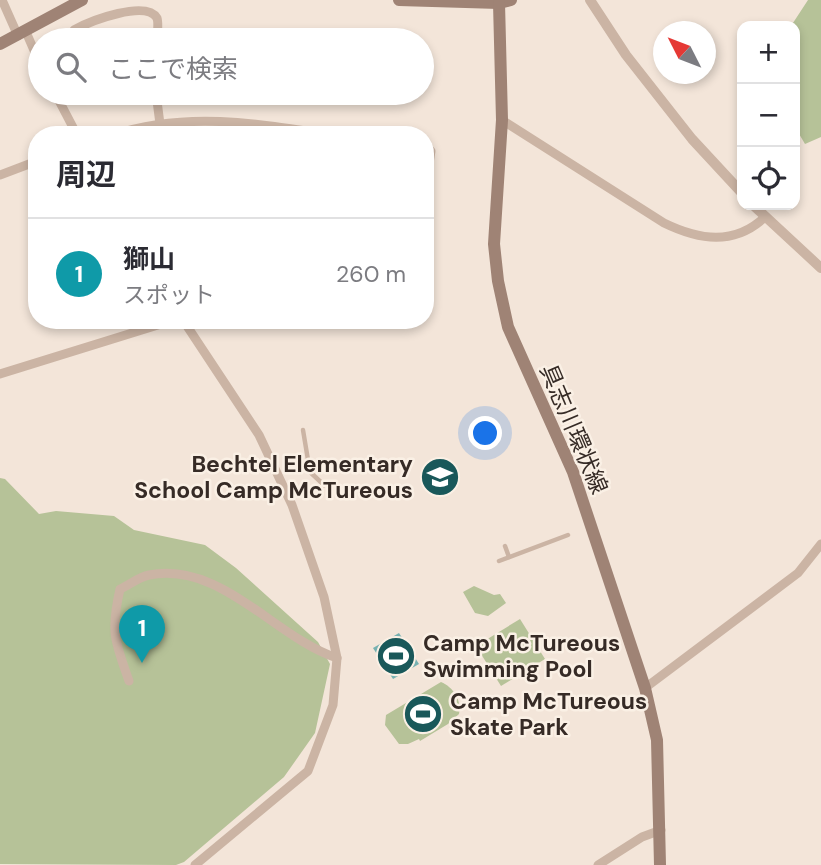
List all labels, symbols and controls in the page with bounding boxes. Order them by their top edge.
north arrow [653,21,716,84]
map controls [737,21,800,210]
button: + [737,21,800,84]
search box [28,28,434,105]
icon: search [52,48,90,86]
text: ここで検索 [108,52,238,86]
button: − [737,84,800,147]
button: locate [737,147,800,210]
text: 周辺 [56,155,116,194]
text: 獅山 [123,242,175,276]
text: 1 [75,259,83,289]
text: 260 m [336,259,406,289]
text: スポット [123,280,215,310]
street label: 具志川環状線 [533,360,615,498]
your location [468,416,502,450]
place label: Bechtel Elementary School Camp McTureous [134,449,413,505]
school or university icon: Bechtel Elementary School Camp McTureous [419,456,461,498]
pin: 1 [119,605,165,663]
place label: Camp McTureous Swimming Pool [423,628,620,684]
sports icon: Camp McTureous Swimming Pool [375,635,417,677]
place label: Camp McTureous Skate Park [450,686,647,742]
sports icon: Camp McTureous Skate Park [402,693,444,735]

